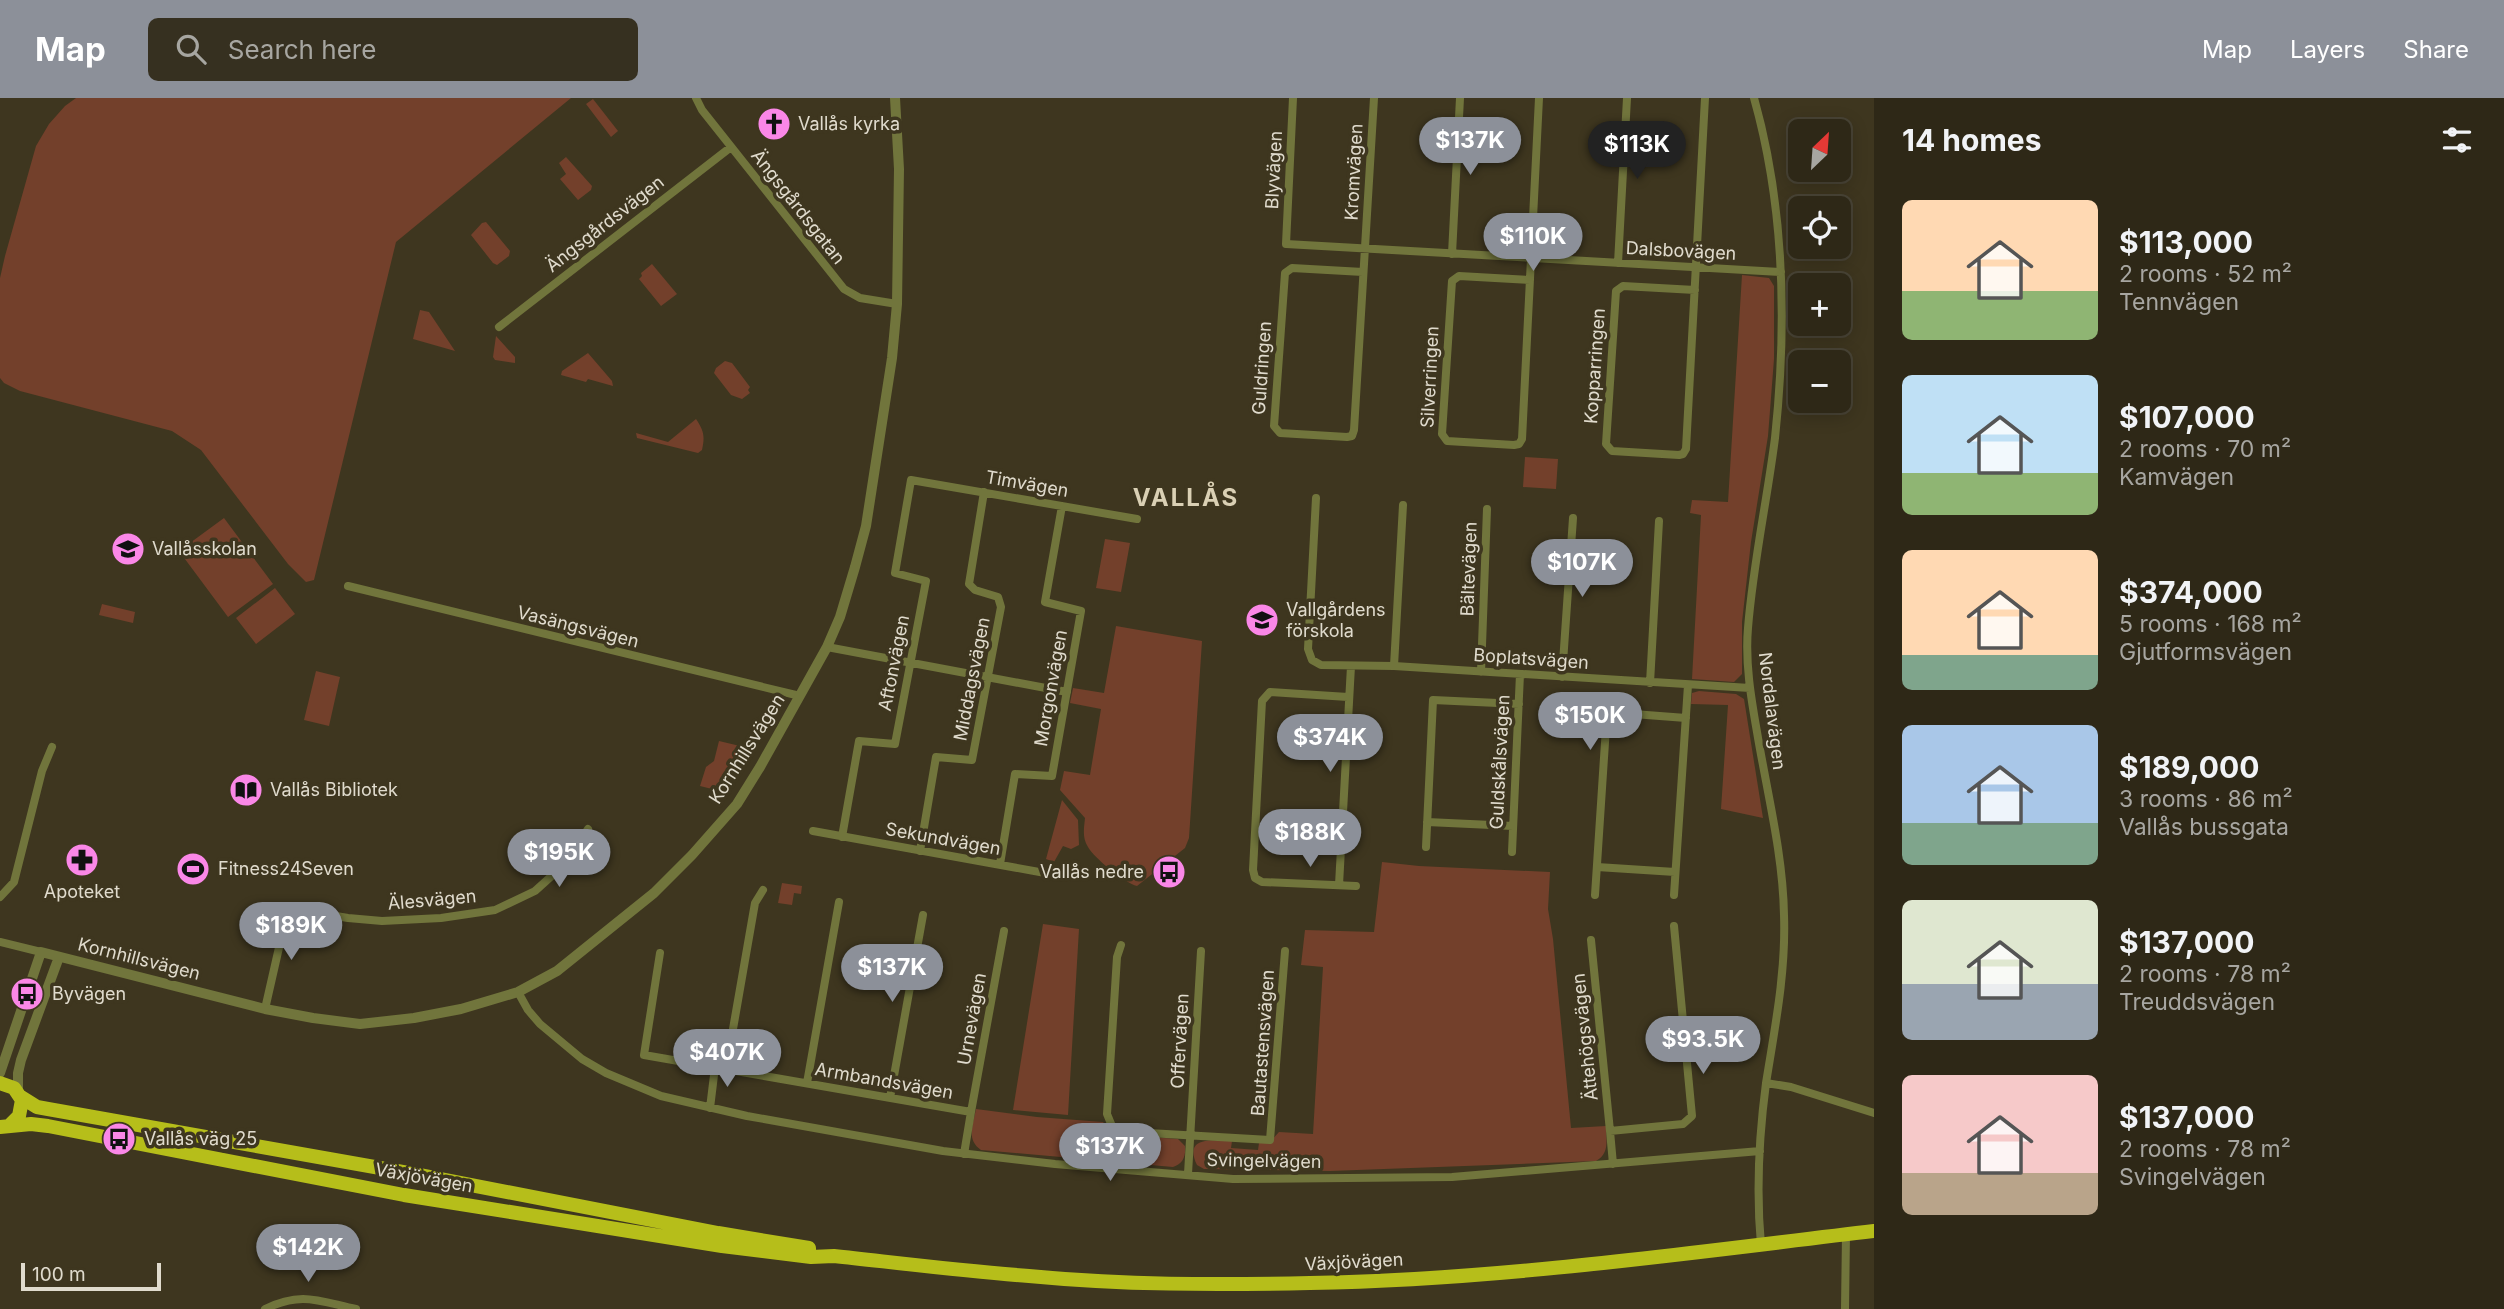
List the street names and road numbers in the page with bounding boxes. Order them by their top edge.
street label: Kromvägen [1340,123,1367,221]
street label: Blyvägen [1261,130,1286,210]
street label: Ängsgårdsgatan [747,145,850,268]
street label: Ängsgårdsvägen [541,170,668,276]
street label: Dalsbovägen [1625,237,1737,264]
street label: Kopparringen [1580,307,1609,424]
street label: Guldringen [1248,321,1275,415]
street label: Silverringen [1416,326,1443,428]
street label: Timvägen [984,466,1070,501]
street label: Bältevägen [1456,521,1481,617]
street label: Vasängsvägen [515,601,641,652]
street label: Aftonvägen [874,613,913,713]
street label: Middagsvägen [949,615,994,743]
street label: Morgonvägen [1030,628,1071,748]
street label: Boplatsvägen [1473,644,1589,673]
street label: Nordalavägen [1755,651,1790,771]
street label: Kornhillsvägen [704,690,789,807]
street label: Guldskålsvägen [1485,694,1514,830]
street label: Sekundvägen [884,818,1002,859]
street label: Älesvägen [387,884,477,914]
street label: Kornhillsvägen [76,933,203,984]
street label: Bautastensvägen [1247,969,1278,1117]
street label: Urnevägen [953,971,990,1067]
street label: Ättehögsvägen [1566,972,1602,1102]
street label: Offervägen [1167,993,1192,1089]
street label: Armbandsvägen [813,1058,955,1103]
street label: Svingelvägen [1206,1149,1322,1172]
street label: Växjövägen [374,1159,475,1196]
street label: Växjövägen [1304,1248,1404,1275]

